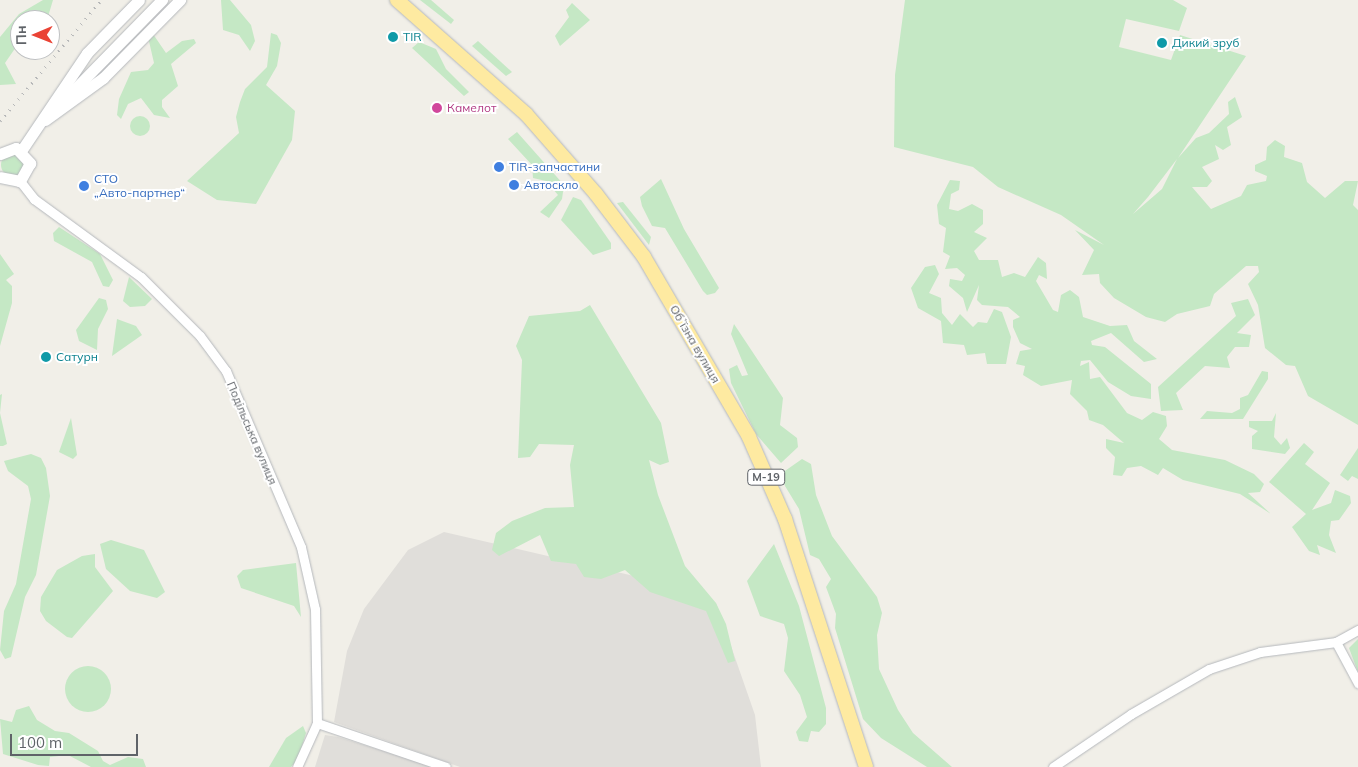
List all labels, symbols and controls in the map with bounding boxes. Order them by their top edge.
north arrow [10,10,60,60]
text: Пн [12,25,30,45]
place label: TIR [403,30,422,44]
marker: TIR [387,31,399,43]
place label: Дикий зруб [1172,36,1239,50]
marker: Дикий зруб [1156,37,1168,49]
place label: Камелот [447,101,496,115]
marker: Камелот [431,102,443,114]
place label: TIR-запчастини [509,160,600,174]
marker: TIR-запчастини [493,161,505,173]
place label: СТО „Авто-партнер“ [94,172,185,200]
place label: Автоскло [524,178,579,192]
marker: Автоскло [508,179,520,191]
marker: СТО „Авто-партнер“ [78,180,90,192]
street label: Обʼїзна вулиця [667,302,723,386]
place label: Сатурн [56,350,98,364]
marker: Сатурн [40,351,52,363]
street label: Подільська вулиця [224,379,280,487]
road number: М-19 [746,468,786,486]
scale bar [12,724,140,756]
text: 100 m [18,733,62,752]

